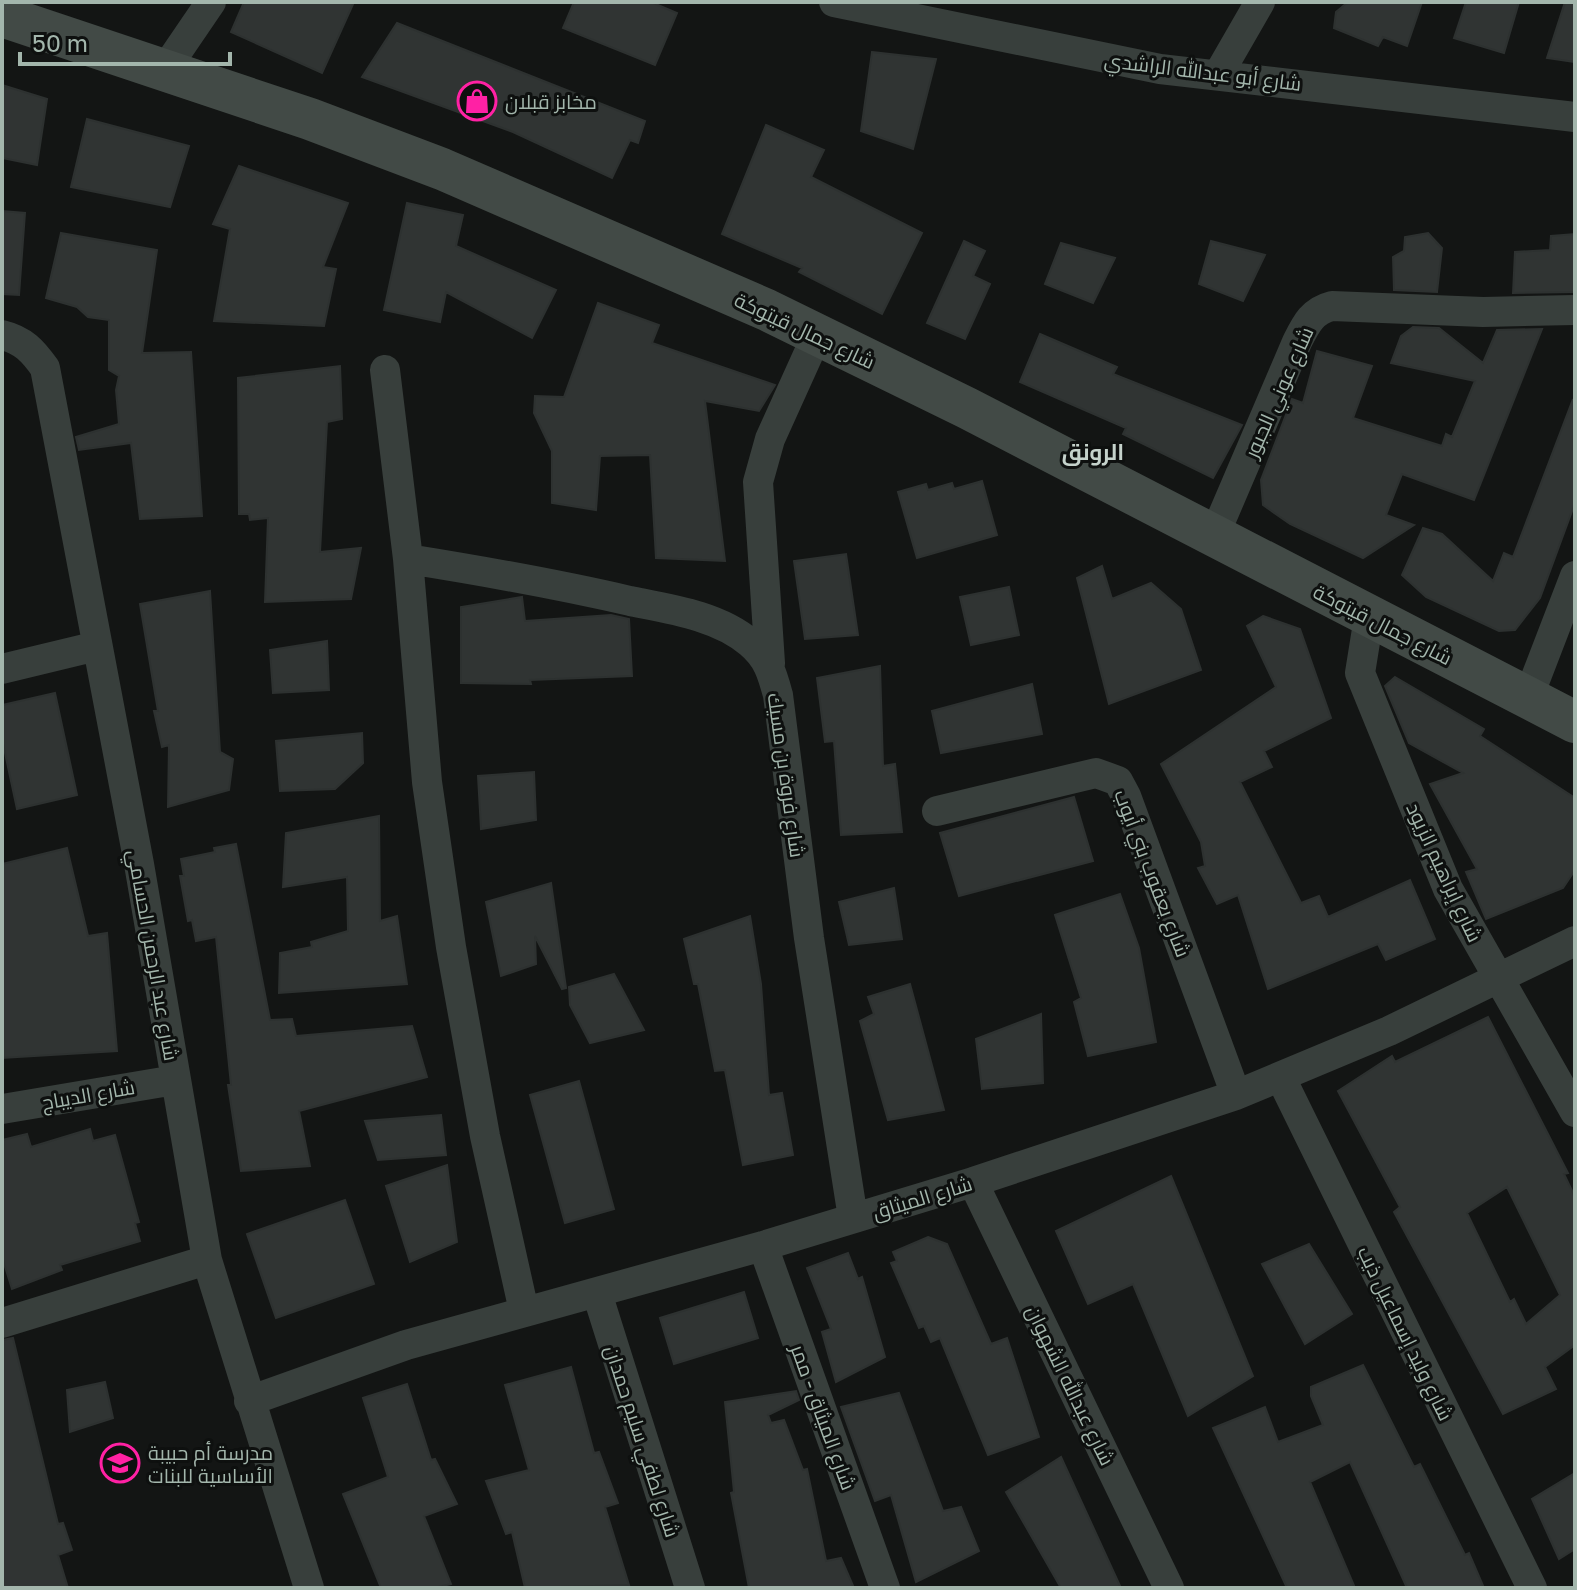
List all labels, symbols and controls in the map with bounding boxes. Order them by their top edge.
scale bar [20,16,230,66]
text: 50 m [32,28,88,57]
street label: شارع أبو عبدالله الراشدي [1103,47,1303,100]
shop icon: مخابز قبلان [456,80,498,122]
place label: مخابز قبلان [505,89,597,115]
street label: شارع جمال قيتوكة [730,287,879,376]
street label: شارع عوني الجبور [1238,323,1322,464]
district label: الرونق [1062,438,1124,466]
street label: شارع جمال قيتوكة [1308,579,1456,672]
street label: شارع فروة بن مسيك [761,691,810,859]
street label: شارع يعقوب بني أيوب [1105,786,1196,962]
street label: شارع إبراهيم الزيود [1400,799,1488,947]
street label: شارع عبد الرحمن الحسامي [119,847,184,1063]
street label: شارع الديباج [40,1074,137,1117]
street label: شارع الميثاق [869,1170,976,1226]
street label: شارع وليد إسماعيل ذيب [1351,1242,1459,1425]
street label: شارع عبدالله الشهوان [1019,1301,1120,1470]
street label: شارع الميثاق - ممر [783,1340,861,1494]
street label: شارع لطفي سليم حمدان [596,1342,685,1542]
place label: مدرسة أم حبيبة الأساسية للبنات [148,1440,273,1487]
school or university icon: مدرسة أم حبيبة الأساسية للبنات [99,1442,141,1484]

